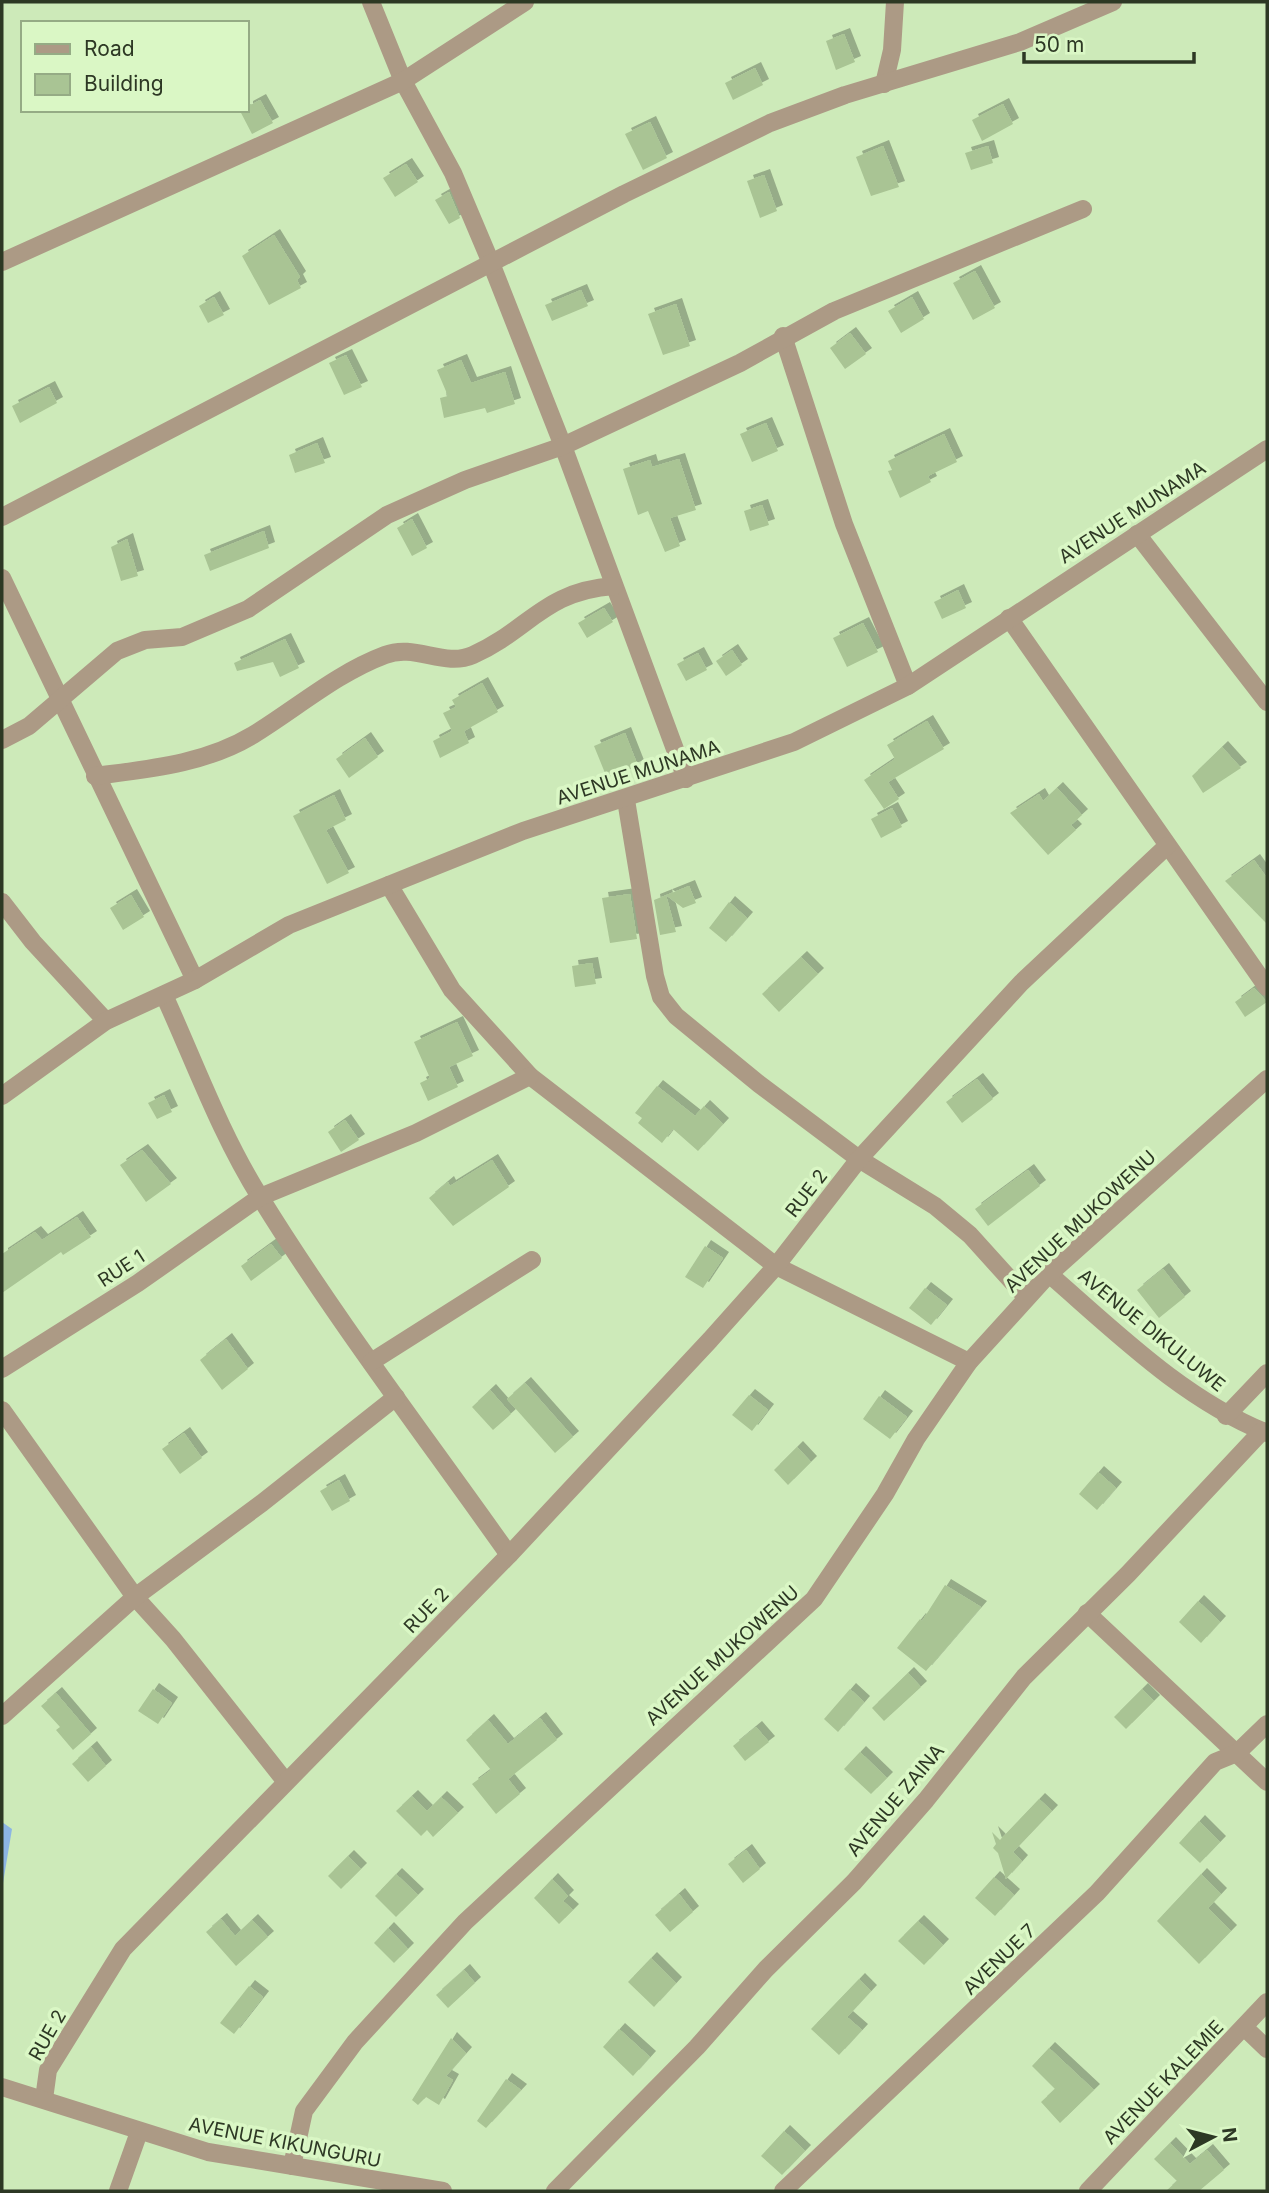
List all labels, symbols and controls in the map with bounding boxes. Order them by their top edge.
legend [21,21,248,112]
scale bar [1024,21,1194,65]
text: 50 m [1034,32,1084,57]
text: Road [84,36,135,61]
text: Building [84,71,164,96]
street label: AVENUE MUNAMA [1054,456,1210,569]
street label: AVENUE MUNAMA [553,735,723,810]
street label: AVENUE MUKOWENU [1000,1145,1161,1297]
street label: RUE 2 [780,1165,832,1222]
street label: RUE 1 [94,1245,149,1292]
street label: AVENUE DIKULUWE [1074,1264,1230,1397]
street label: AVENUE MUKOWENU [641,1581,804,1730]
street label: RUE 2 [399,1583,454,1638]
street label: AVENUE ZAINA [842,1740,949,1861]
street label: AVENUE 7 [958,1919,1041,2000]
street label: RUE 2 [24,2006,71,2065]
street label: AVENUE KALEMIE [1098,2015,1228,2149]
north arrow [1178,2102,1248,2172]
street label: AVENUE KIKUNGURU [187,2113,383,2172]

